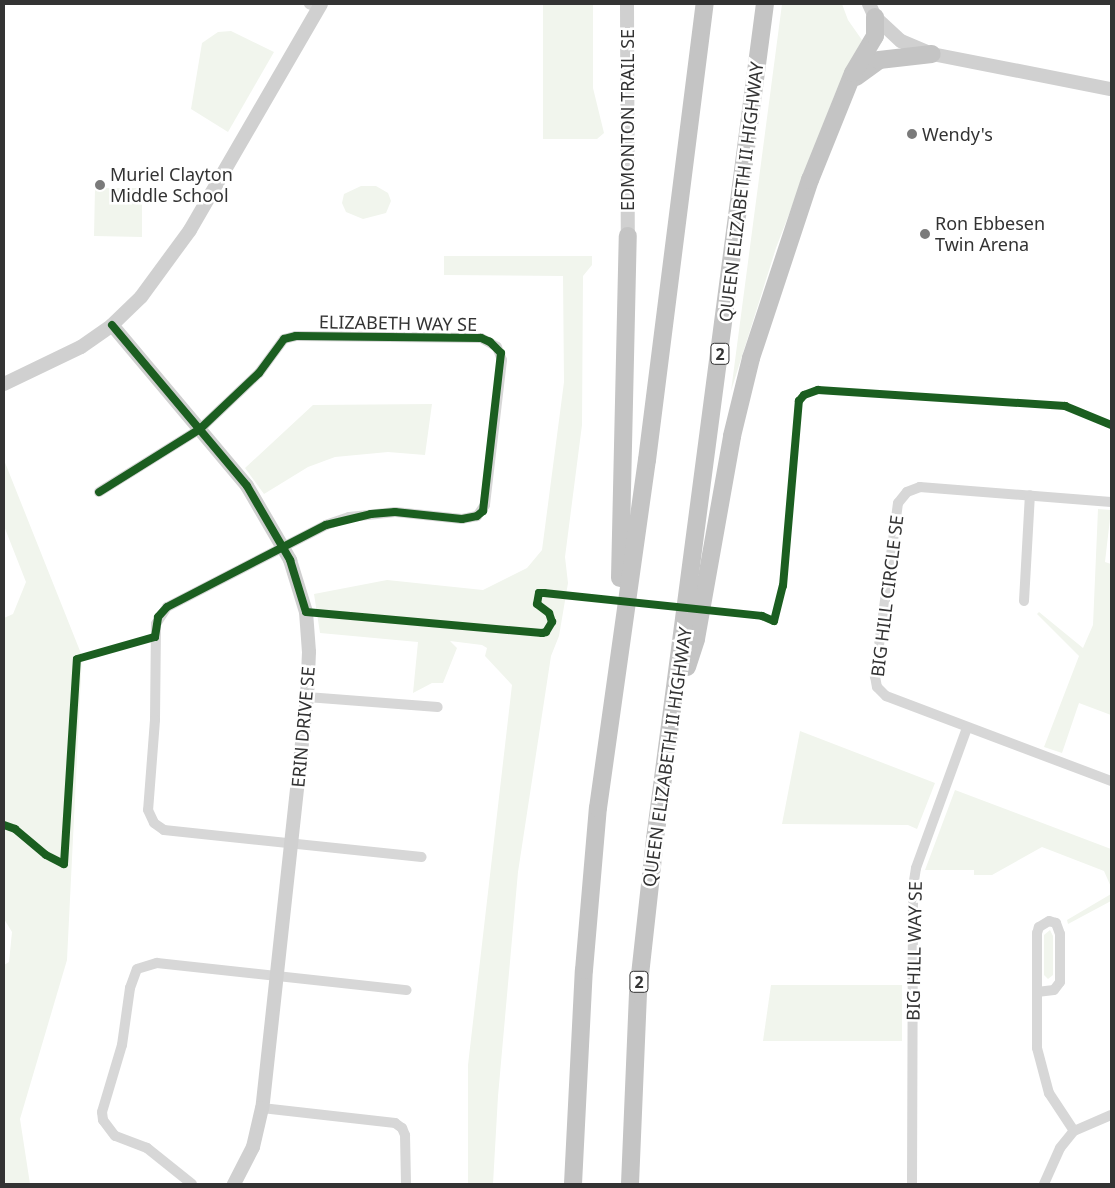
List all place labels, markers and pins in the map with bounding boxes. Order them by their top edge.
place label: Wendy's [922,123,993,145]
marker: Wendy's [906,128,918,140]
place label: Muriel Clayton Middle School [110,164,233,206]
marker: Muriel Clayton Middle School [94,179,106,191]
place label: Ron Ebbesen Twin Arena [935,213,1045,255]
marker: Ron Ebbesen Twin Arena [919,228,931,240]

